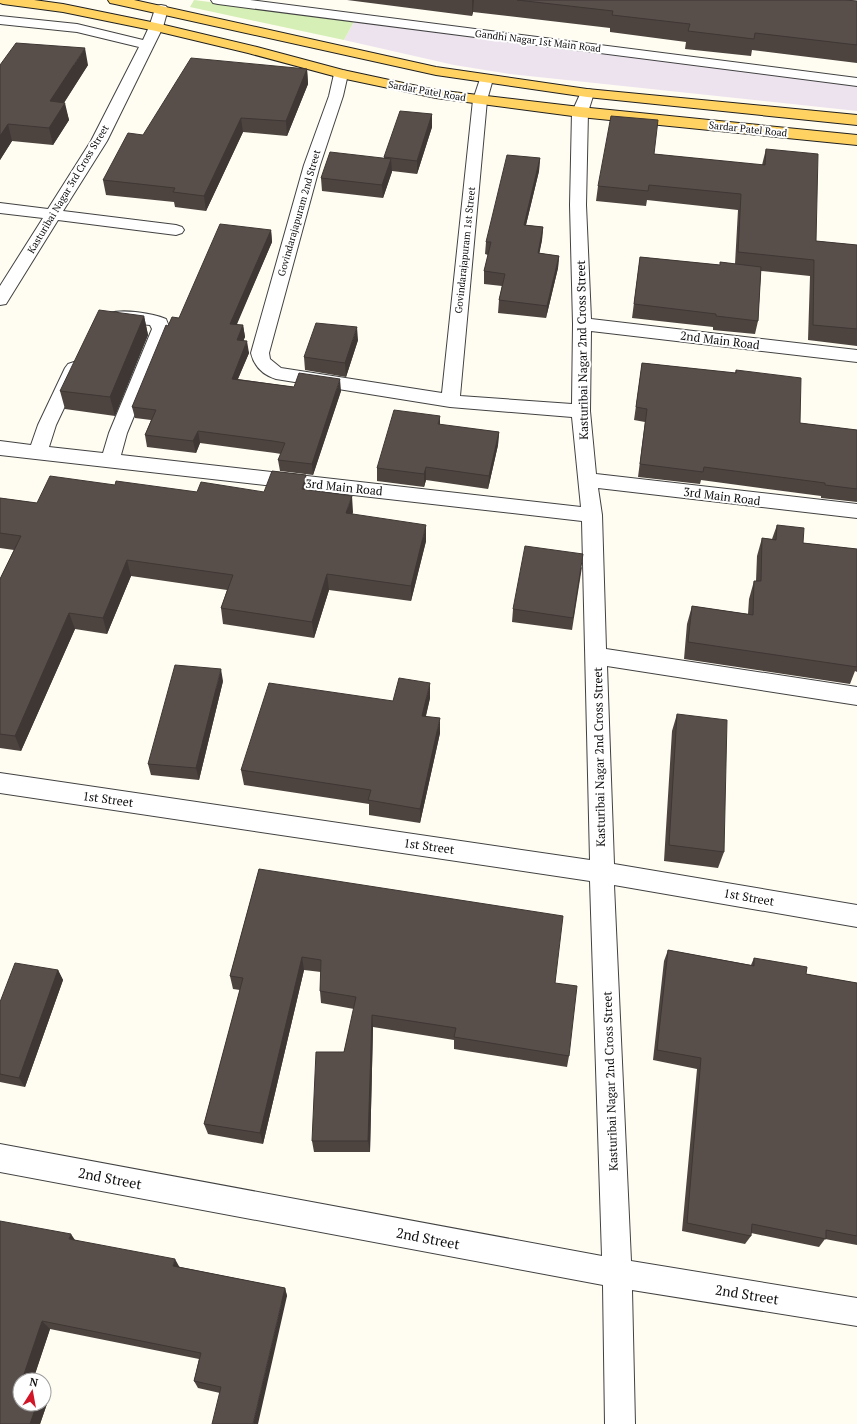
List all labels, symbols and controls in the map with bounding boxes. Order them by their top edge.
street label: Gandhi Nagar 1st Main Road [474,27,602,55]
street label: Sardar Patel Road [387,78,467,104]
street label: Sardar Patel Road [708,118,788,140]
street label: Kasturibai Nagar 3rd Cross Street [24,122,112,256]
street label: Govindarajapuram 2nd Street [275,148,323,278]
street label: Govindarajapuram 1st Street [452,186,478,314]
street label: Kasturibai Nagar 2nd Cross Street [573,259,591,440]
street label: 2nd Main Road [679,328,761,352]
street label: 3rd Main Road [305,475,384,499]
street label: 3rd Main Road [683,484,762,508]
street label: Kasturibai Nagar 2nd Cross Street [590,666,608,847]
street label: 1st Street [82,788,135,810]
street label: 1st Street [403,835,456,857]
street label: 1st Street [723,885,776,909]
street label: Kasturibai Nagar 2nd Cross Street [599,990,621,1171]
street label: 2nd Street [77,1163,144,1194]
street label: 2nd Street [395,1223,462,1254]
street label: 2nd Street [714,1280,781,1309]
north arrow [12,1372,52,1412]
text: N [28,1375,40,1390]

